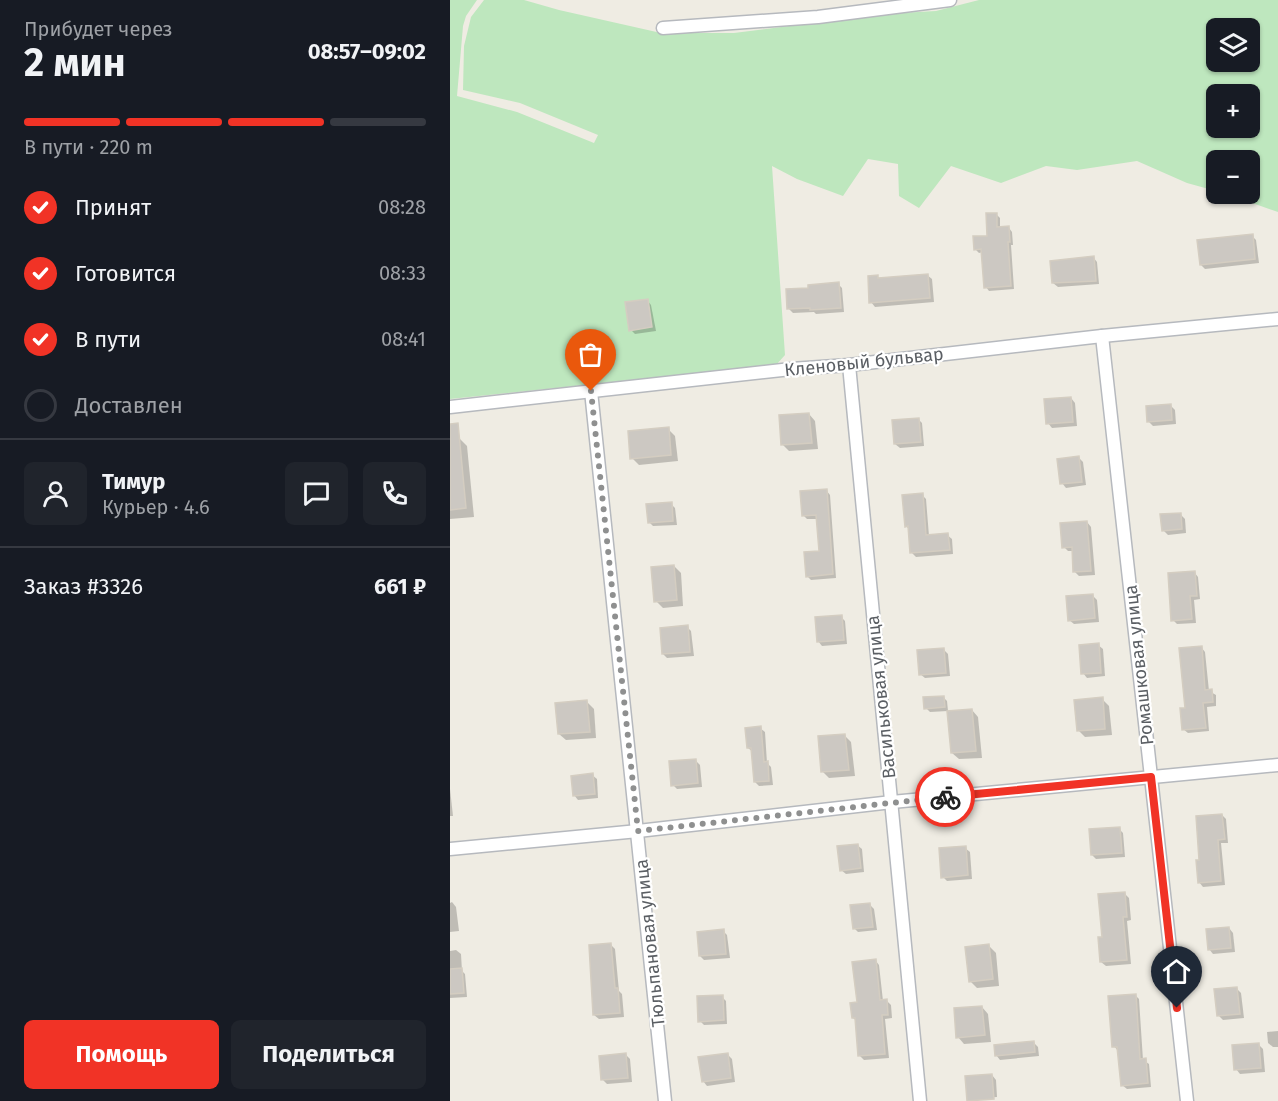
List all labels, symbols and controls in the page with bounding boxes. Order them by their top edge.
text: Прибудет через [24,17,173,41]
map controls [1206,18,1260,204]
button: layers [1206,18,1260,72]
text: 08:57–09:02 [308,38,426,65]
text: 2 мин [24,40,126,86]
button: + [1206,84,1260,138]
text: В пути · 220 m [24,135,153,159]
button: − [1206,150,1260,204]
icon: check [24,191,57,224]
text: Принят [75,194,151,221]
text: 08:28 [378,195,426,219]
icon: check [24,257,57,290]
text: Готовится [75,260,176,287]
text: 08:33 [379,261,426,285]
icon: check [24,323,57,356]
text: В пути [75,326,141,353]
text: 08:41 [381,327,426,351]
pin [565,329,616,391]
icon: bag [574,338,607,371]
street label: Кленовый бульвар [783,343,945,381]
text: Доставлен [75,392,183,419]
button: person [24,462,87,525]
button: chat [285,462,348,525]
button: phone [363,462,426,525]
text: Тимур [102,468,165,495]
text: Курьер · 4.6 [102,495,210,519]
text: Заказ #3326 [24,573,143,600]
text: 661 ₽ [374,573,426,600]
street label: Ромашковая улица [1120,584,1158,746]
street label: Васильковая улица [861,614,901,780]
courier [915,767,975,827]
icon: bike [929,781,962,814]
street label: Тюльпановая улица [630,858,670,1028]
pin [1151,946,1202,1008]
icon: home [1160,955,1193,988]
button: Помощь [24,1020,219,1089]
button: Поделиться [231,1020,426,1089]

